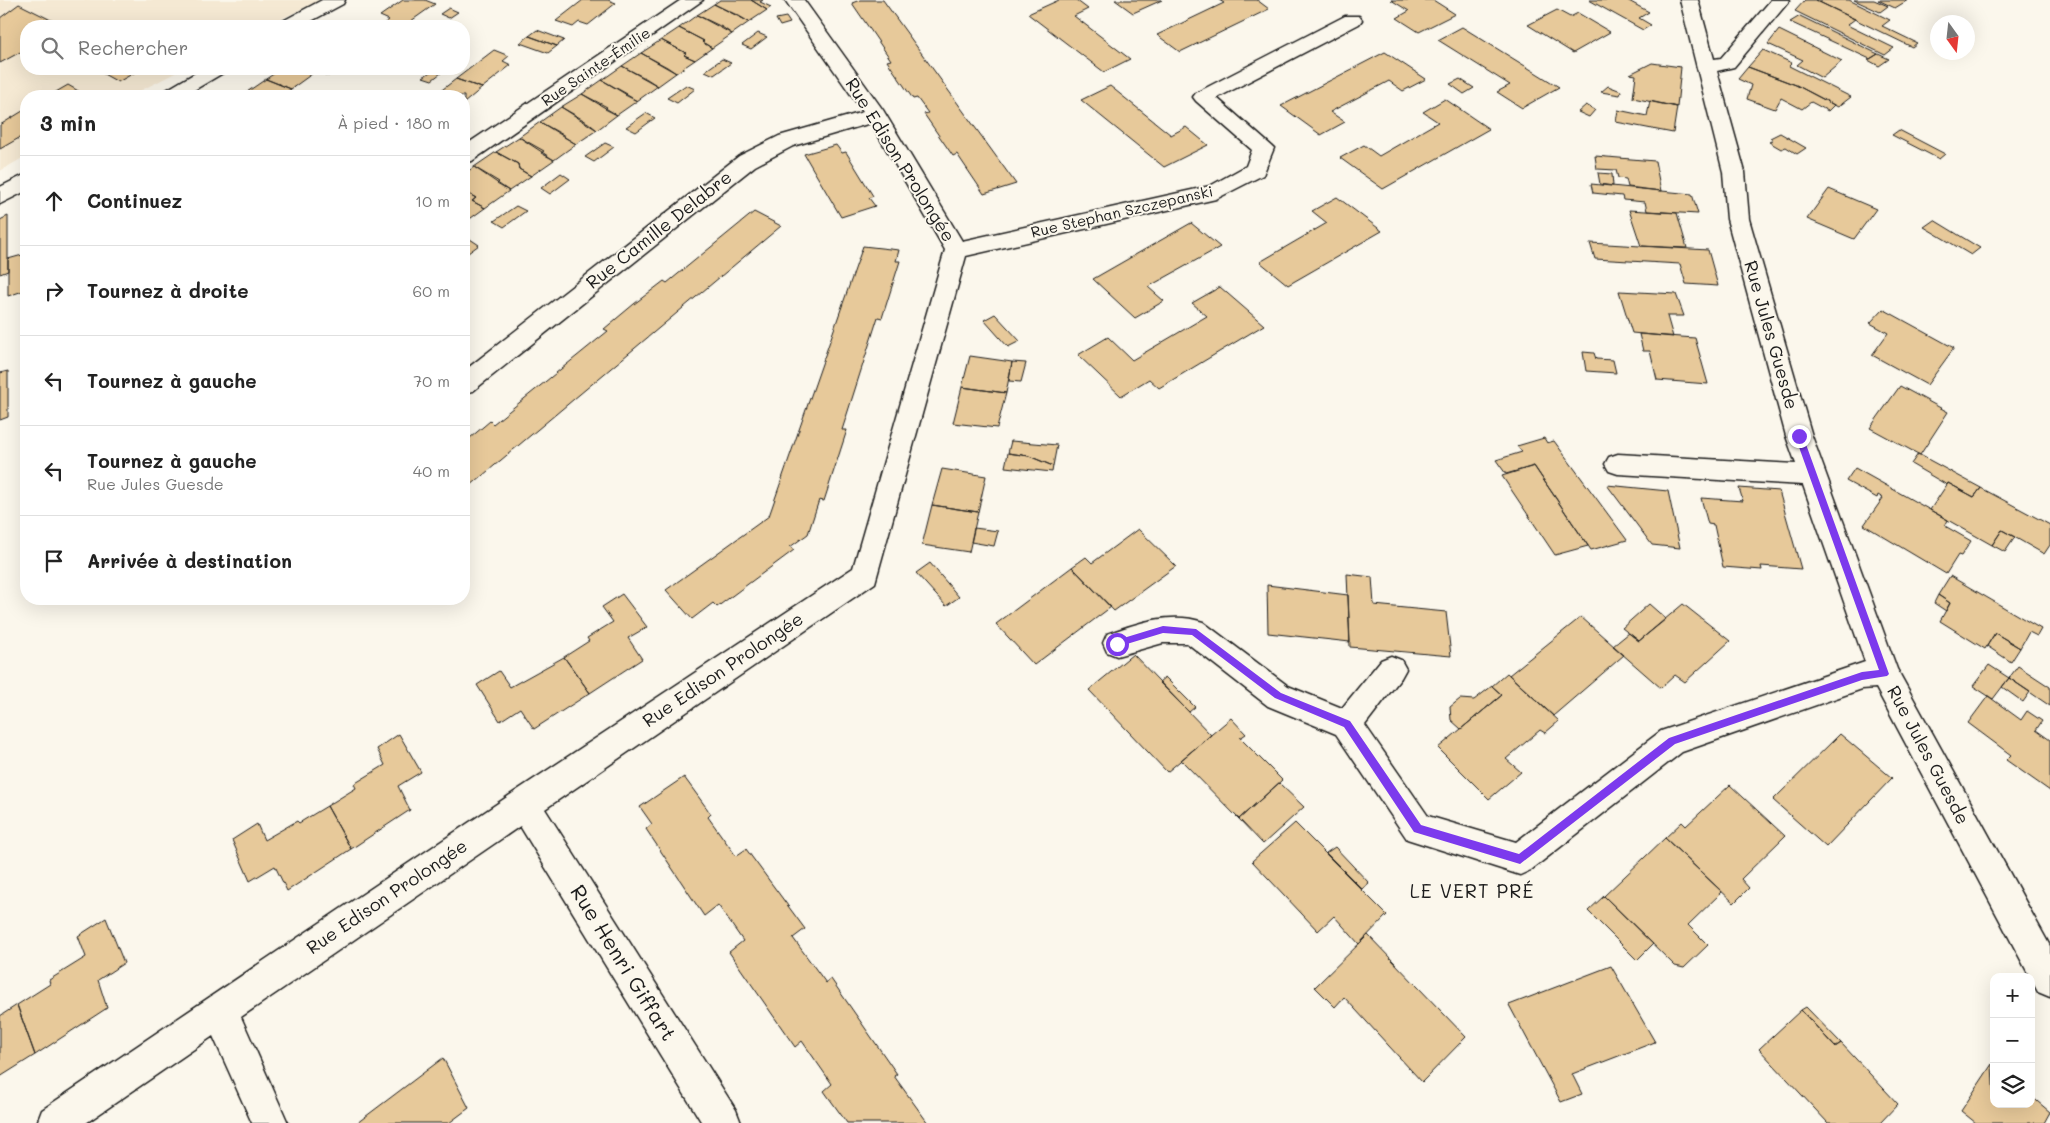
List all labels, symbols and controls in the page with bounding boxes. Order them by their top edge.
north arrow [1930,15,1975,60]
search box [20,20,470,75]
street label: Rue Sainte-Émilie [537,22,654,110]
icon: search [38,34,66,62]
text: Rechercher [78,35,188,60]
street label: Rue Edison Prolongée [841,73,961,246]
text: 3 min [40,109,96,136]
text: À pied · 180 m [337,112,450,133]
street label: Rue Camille Delabre [580,165,736,294]
street label: Rue Stephan Szczepanski [1029,180,1215,242]
icon: ahead [40,187,68,215]
text: Continuez [87,188,182,213]
text: 10 m [415,190,450,211]
street label: Rue Jules Guesde [1739,257,1805,412]
icon: right [40,277,68,305]
text: Tournez à droite [87,278,249,303]
text: 60 m [413,280,450,301]
icon: left [40,367,68,395]
text: Tournez à gauche [87,368,256,393]
text: 70 m [413,370,450,391]
route end [1788,425,1811,448]
text: Tournez à gauche [87,448,256,473]
icon: left [40,457,68,485]
text: 40 m [413,460,450,481]
text: Rue Jules Guesde [87,473,224,494]
icon: arrive [40,547,68,575]
text: Arrivée à destination [87,548,292,573]
street label: Rue Edison Prolongée [637,606,808,732]
route start [1106,633,1129,656]
street label: Rue Jules Guesde [1882,681,1976,828]
street label: Rue Edison Prolongée [301,833,472,959]
district label: LE VERT PRÉ [1410,878,1534,903]
street label: Rue Henri Giffart [565,879,683,1045]
map controls [1990,973,2035,1108]
button: + [1990,973,2035,1018]
button: − [1990,1018,2035,1063]
button: layers [1990,1063,2035,1108]

